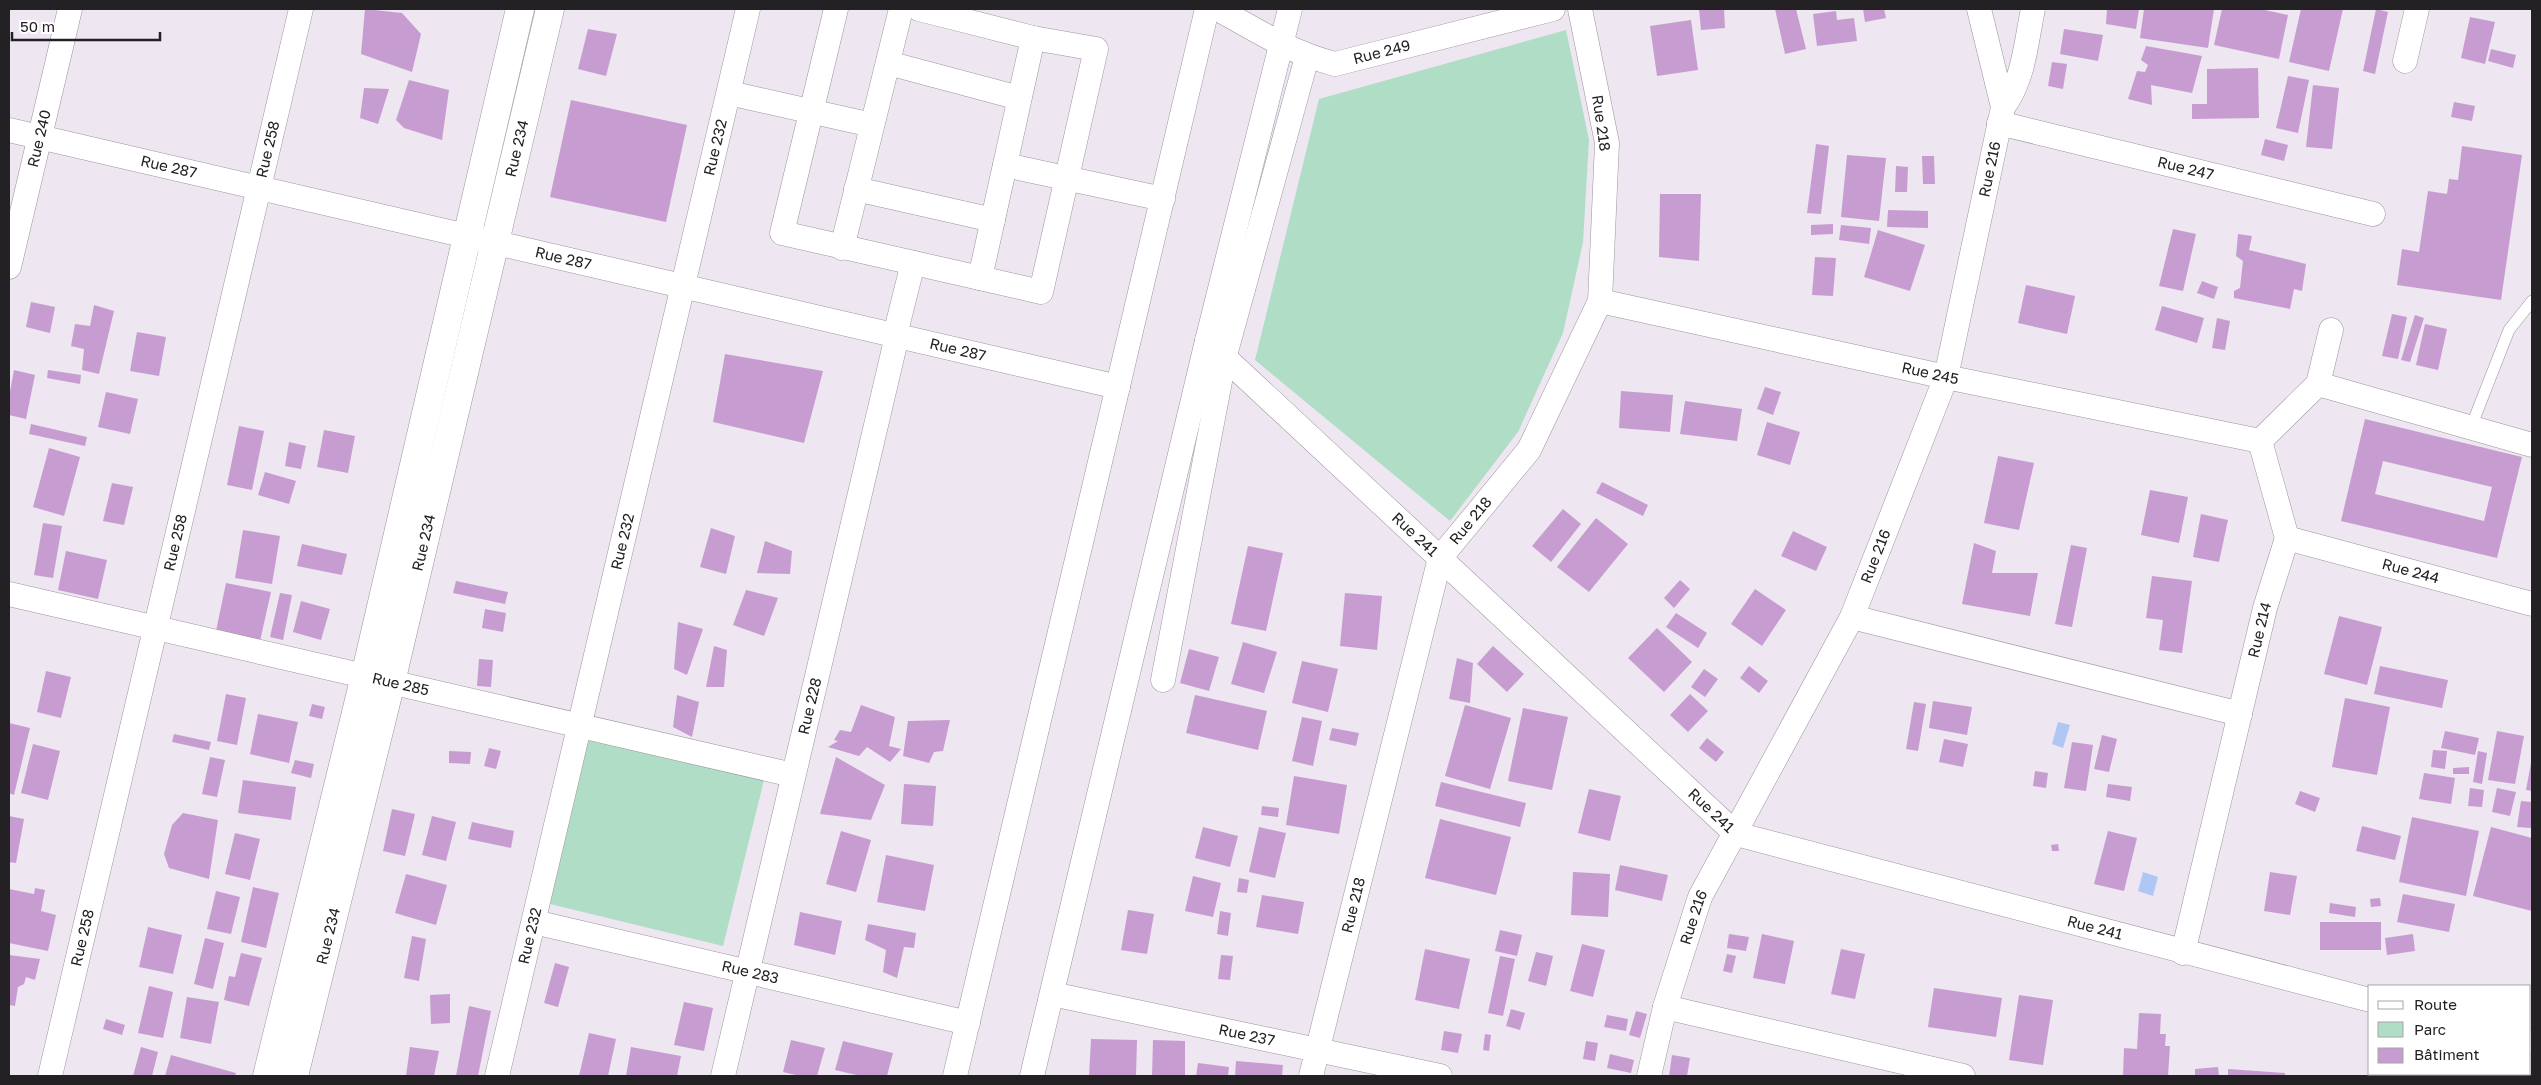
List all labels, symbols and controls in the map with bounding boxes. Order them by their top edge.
scale bar [12,10,160,42]
text: 50 m [20,17,55,35]
street label: Rue 249 [1351,35,1412,67]
street label: Rue 218 [1589,94,1615,152]
street label: Rue 240 [23,108,54,169]
street label: Rue 232 [699,117,730,177]
street label: Rue 234 [501,118,532,179]
street label: Rue 258 [252,119,282,179]
street label: Rue 216 [1974,139,2004,198]
street label: Rue 287 [139,151,199,181]
street label: Rue 247 [2156,152,2216,183]
street label: Rue 287 [534,242,594,273]
street label: Rue 287 [928,334,988,364]
street label: Rue 245 [1900,358,1960,387]
street label: Rue 218 [1445,493,1495,548]
street label: Rue 241 [1389,508,1442,560]
street label: Rue 232 [606,511,637,571]
street label: Rue 258 [159,512,190,573]
street label: Rue 234 [408,512,438,573]
street label: Rue 216 [1856,526,1894,586]
street label: Rue 244 [2380,554,2441,587]
street label: Rue 214 [2243,600,2274,659]
street label: Rue 285 [371,668,431,699]
street label: Rue 228 [794,676,824,736]
street label: Rue 241 [1685,784,1739,836]
street label: Rue 218 [1337,875,1368,935]
street label: Rue 216 [1675,886,1710,947]
street label: Rue 232 [514,905,544,966]
street label: Rue 234 [312,906,343,966]
street label: Rue 258 [66,907,97,968]
street label: Rue 241 [2065,911,2125,943]
street label: Rue 283 [720,956,781,987]
legend [2368,985,2531,1075]
text: Route [2414,995,2457,1013]
street label: Rue 237 [1217,1019,1277,1049]
text: Parc [2414,1020,2446,1038]
text: Bâtiment [2414,1045,2479,1063]

